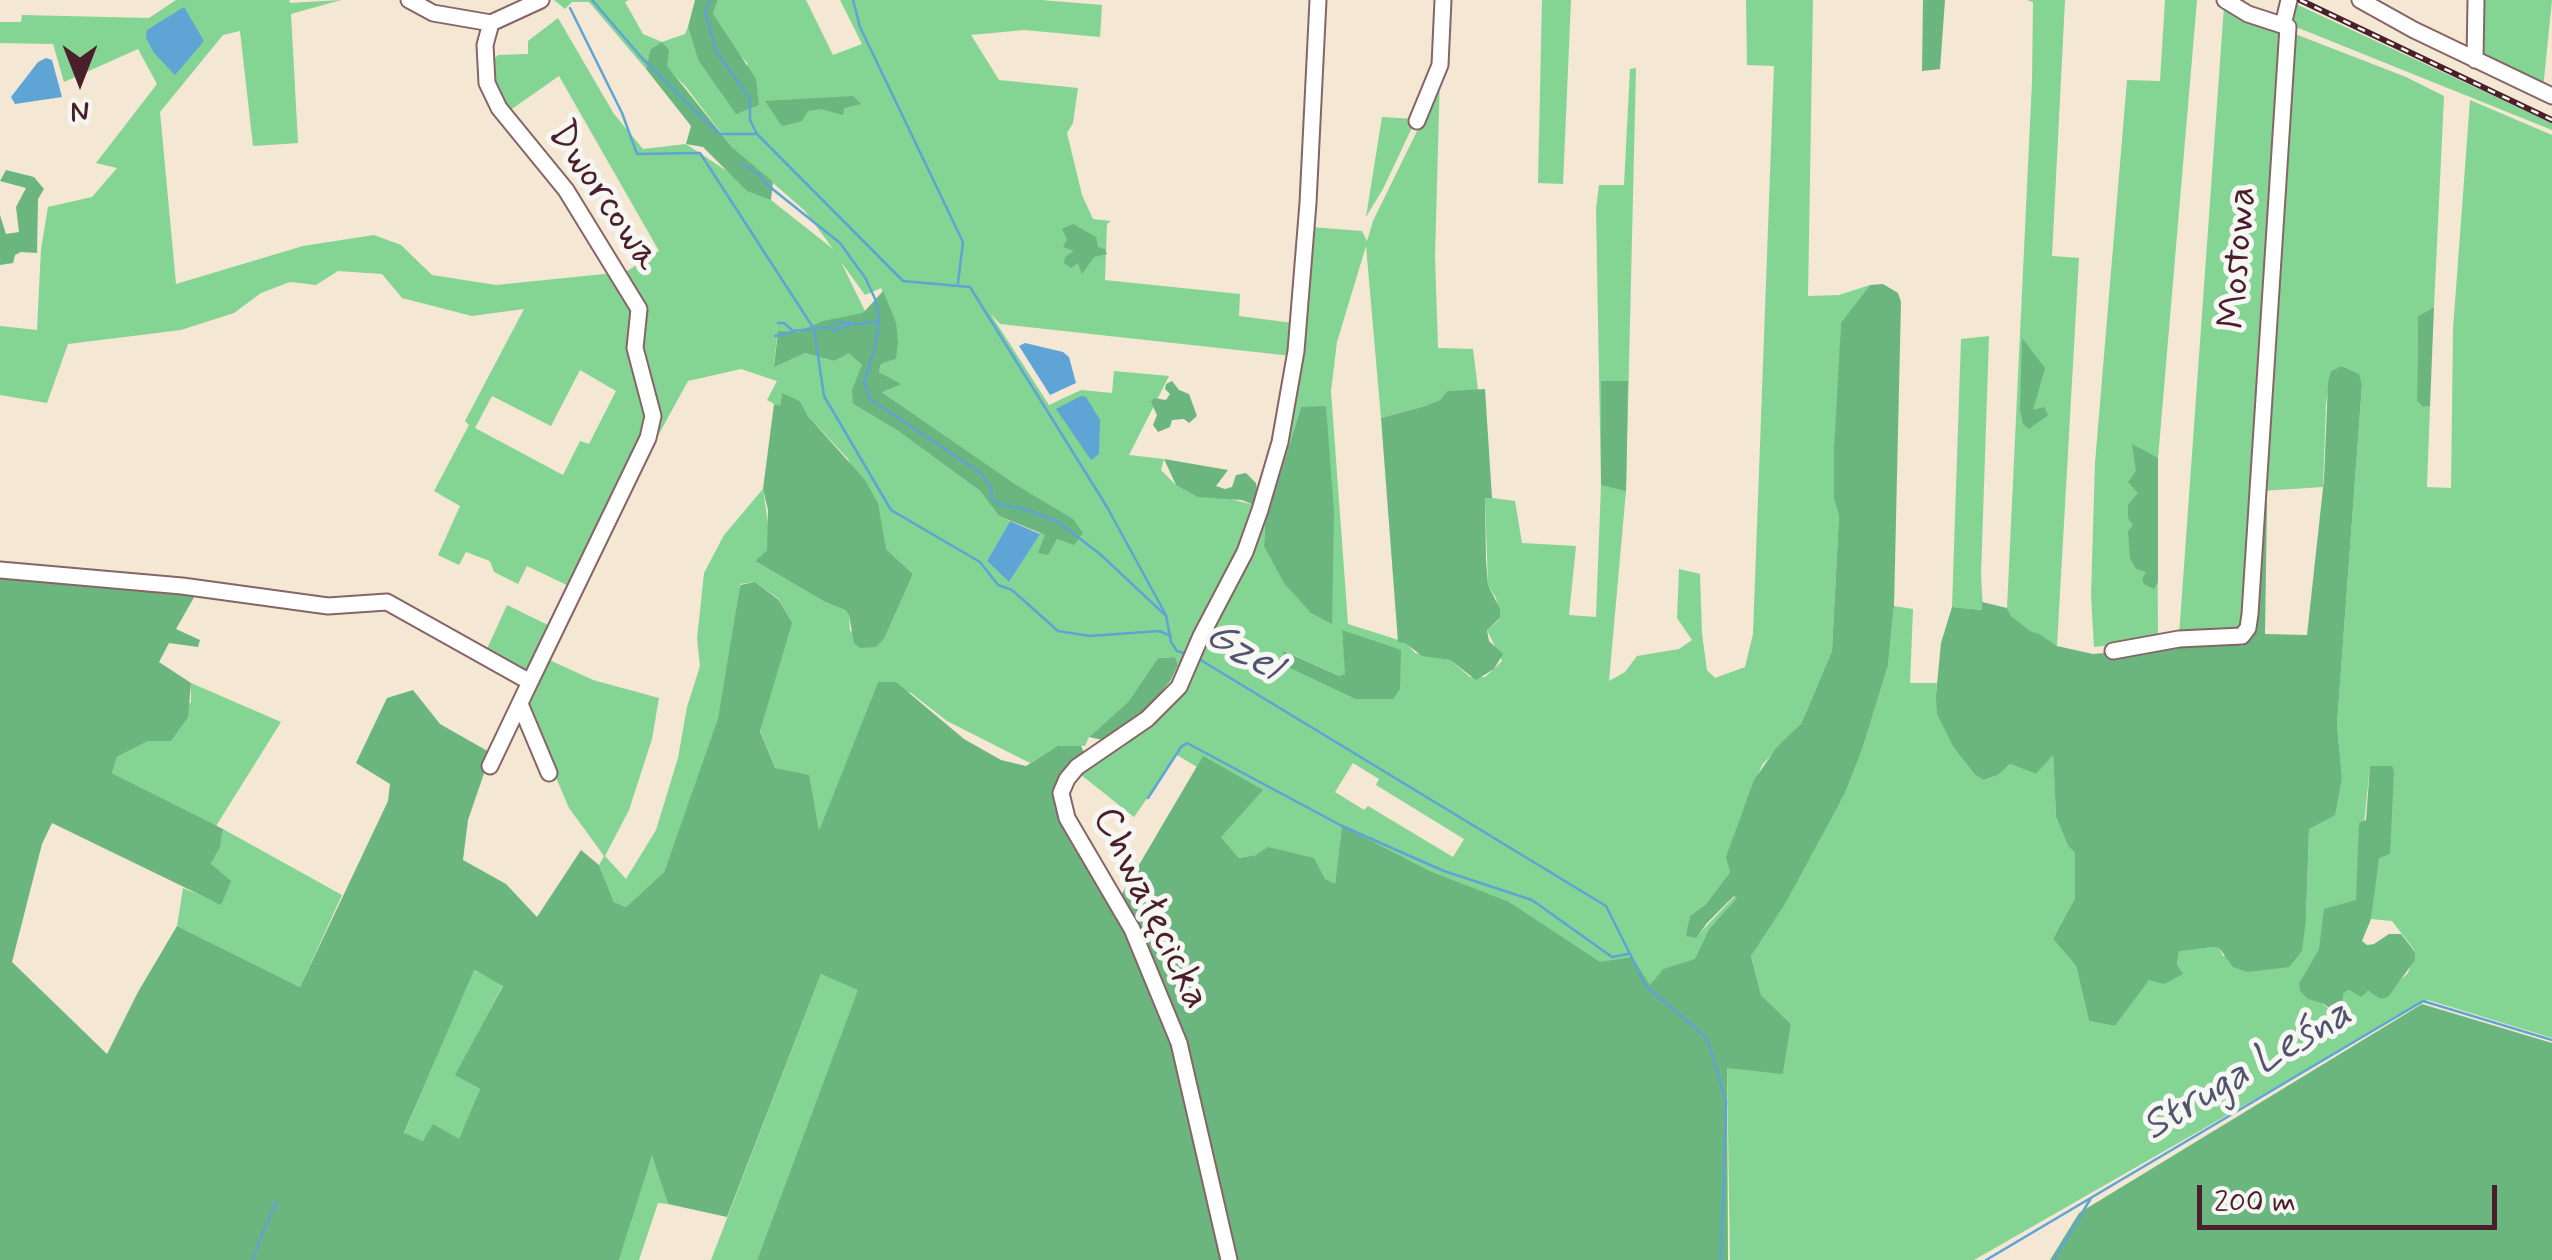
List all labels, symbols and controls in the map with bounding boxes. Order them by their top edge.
north arrow [30,30,130,130]
text: N [71,92,89,129]
street label: Dworcowa [535,113,669,281]
street label: Mostowa [2211,185,2269,331]
water label: Gzel [1195,611,1289,695]
street label: Chwałęcicka [1080,800,1218,1018]
water label: Struga Leśna [2134,990,2362,1154]
scale bar [2202,1165,2502,1227]
text: 200 m [2214,1183,2296,1222]

